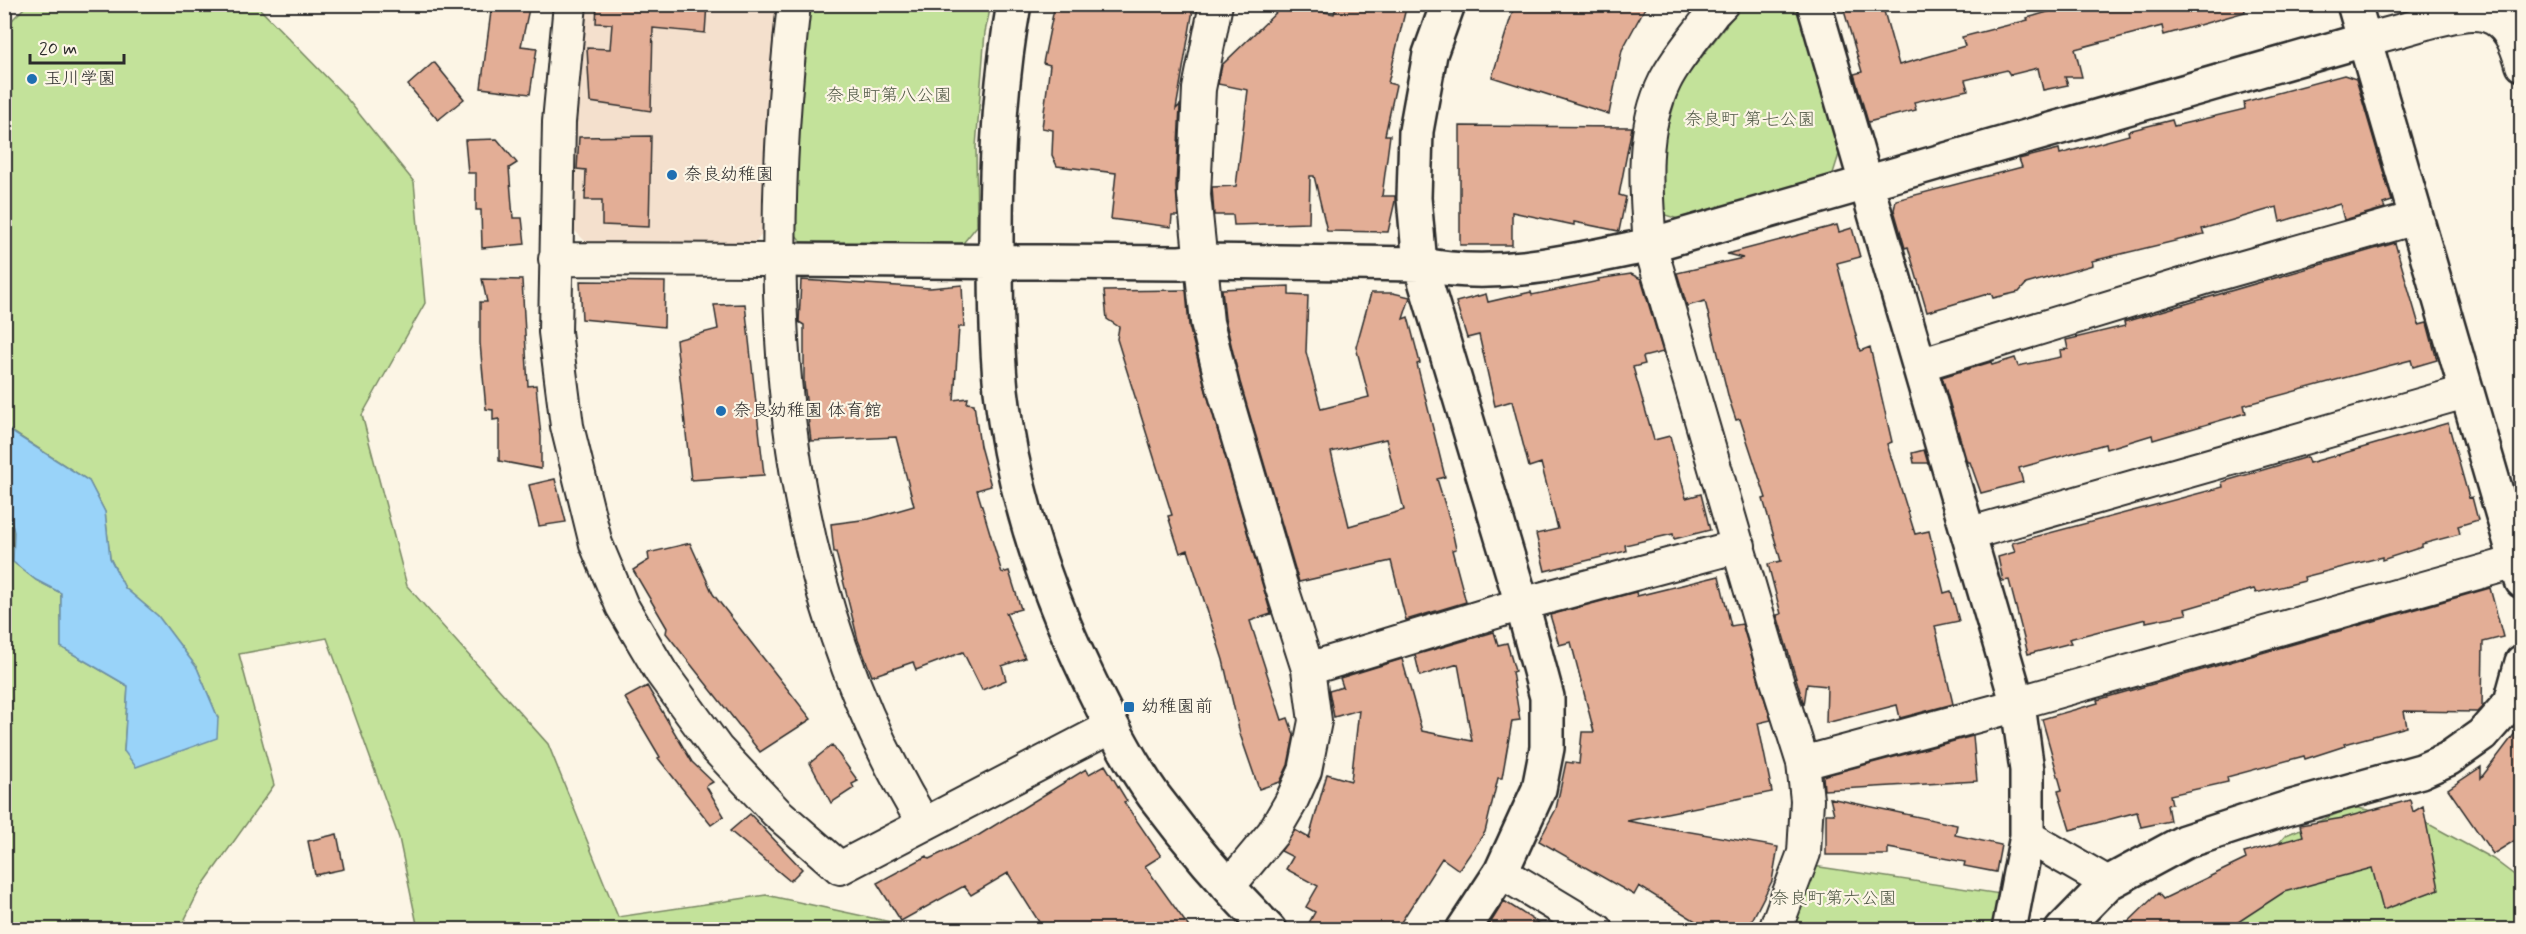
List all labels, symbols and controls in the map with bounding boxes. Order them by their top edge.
scale bar [30,27,124,65]
text: 20 m [39,37,77,61]
place label: 玉川学園 [44,67,116,91]
marker: 玉川学園 [25,72,39,86]
park label: 奈良町第八公園 [826,84,952,108]
park label: 奈良町 第七公園 [1685,108,1815,132]
place label: 奈良幼稚園 [684,163,774,187]
marker: 奈良幼稚園 [665,168,679,182]
place label: 奈良幼稚園 体育館 [733,399,882,423]
marker: 奈良幼稚園 体育館 [714,404,728,418]
place label: 幼稚園前 [1141,695,1213,719]
marker: 幼稚園前 [1122,700,1136,714]
park label: 奈良町第六公園 [1771,887,1897,911]

